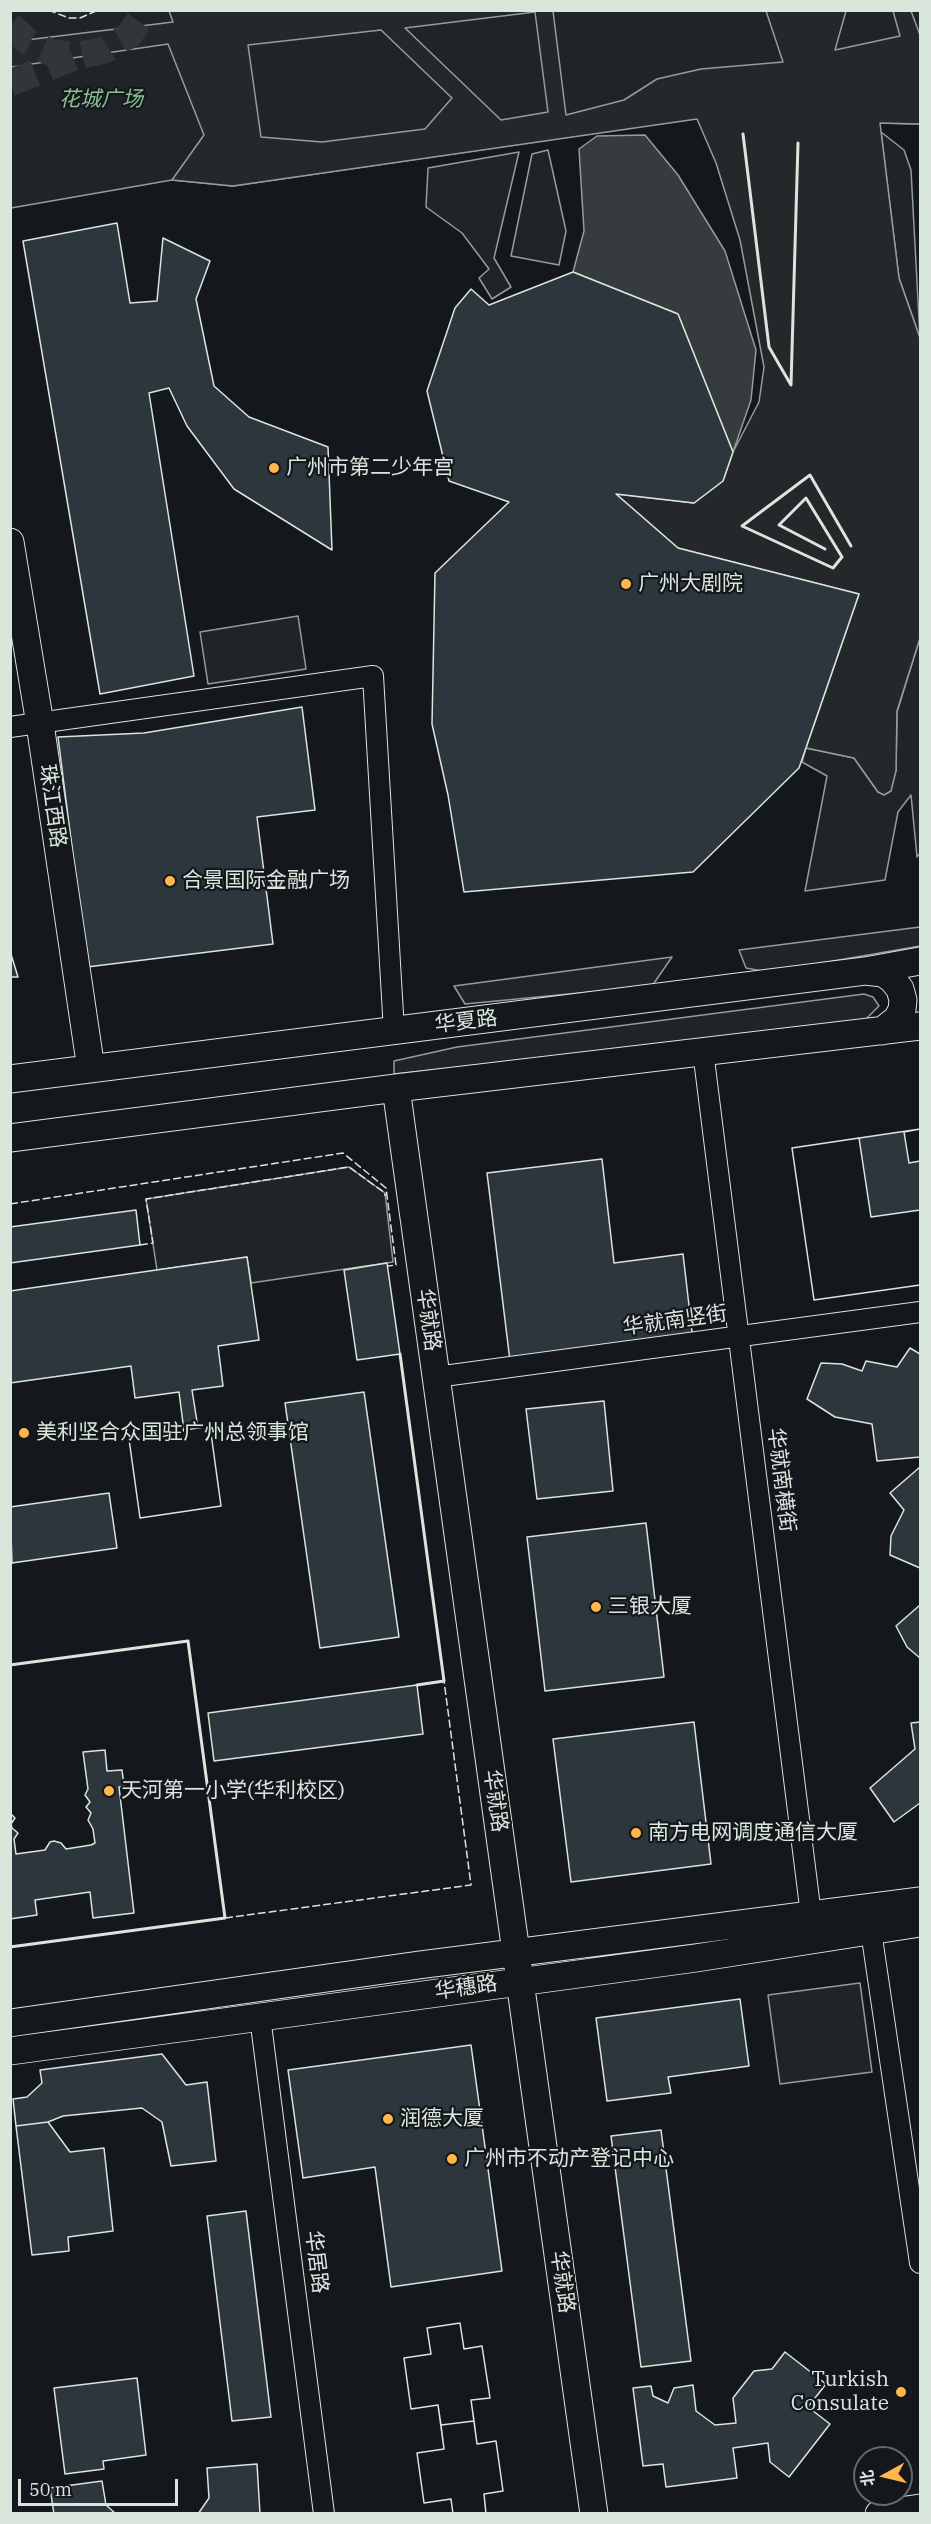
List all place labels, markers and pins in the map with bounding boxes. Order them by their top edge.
place label: 广州市第二少年宫 [286,455,454,481]
marker: 广州市第二少年宫 [267,461,281,475]
place label: 广州大剧院 [638,571,743,597]
marker: 广州大剧院 [619,577,633,591]
place label: 合景国际金融广场 [182,868,350,894]
marker: 合景国际金融广场 [163,874,177,888]
place label: 美利坚合众国驻广州总领事馆 [36,1420,309,1446]
marker: 美利坚合众国驻广州总领事馆 [17,1426,31,1440]
place label: 三银大厦 [608,1594,692,1620]
marker: 三银大厦 [589,1600,603,1614]
place label: 天河第一小学(华利校区) [121,1778,345,1804]
marker: 天河第一小学(华利校区) [102,1784,116,1798]
place label: 南方电网调度通信大厦 [648,1820,858,1846]
marker: 南方电网调度通信大厦 [629,1826,643,1840]
place label: 润德大厦 [400,2106,484,2132]
marker: 润德大厦 [381,2112,395,2126]
place label: 广州市不动产登记中心 [464,2146,674,2172]
marker: 广州市不动产登记中心 [445,2152,459,2166]
place label: Turkish Consulate [791,2367,889,2417]
marker: Turkish Consulate [894,2385,908,2399]

